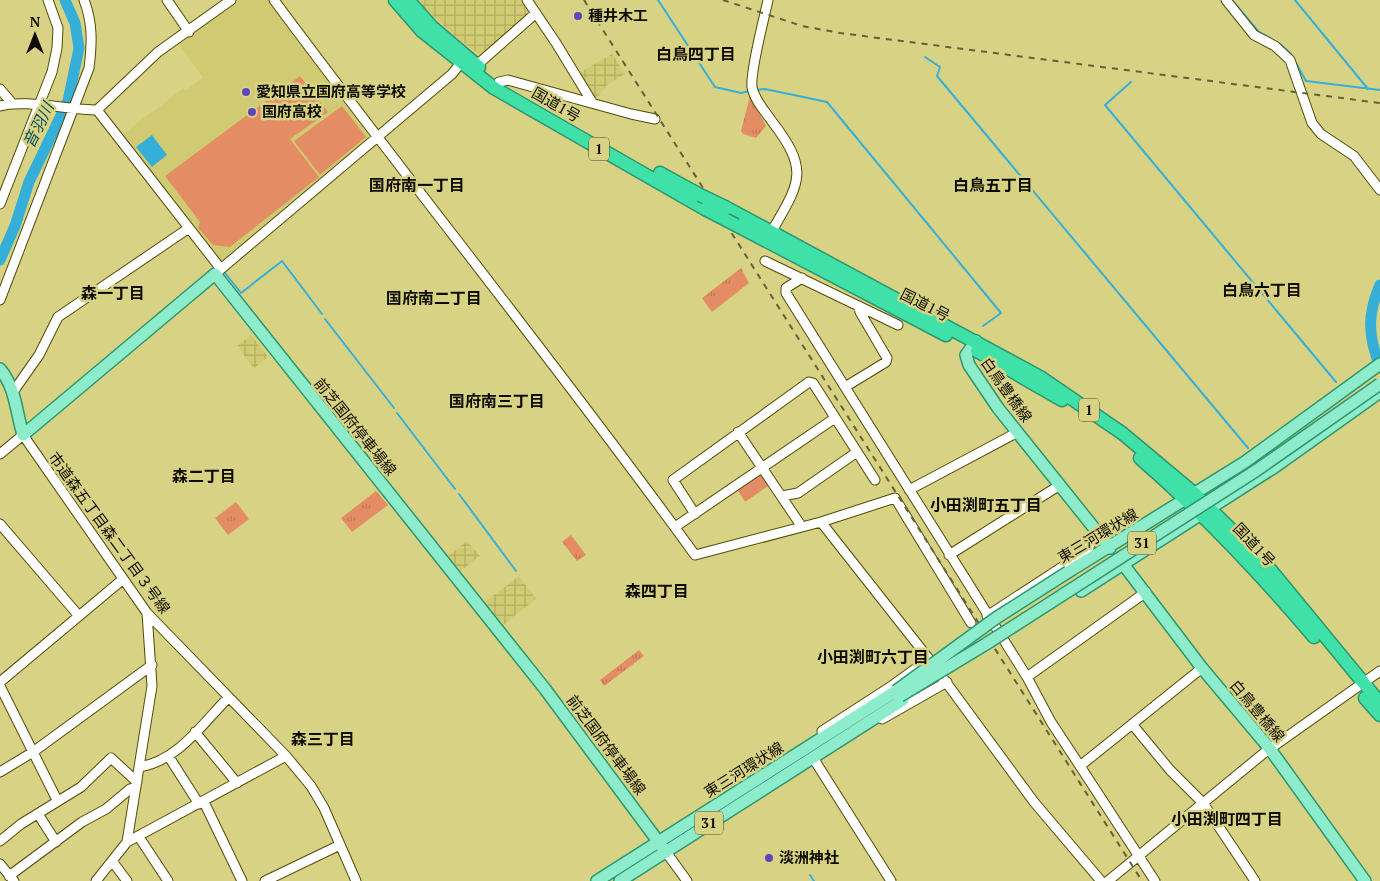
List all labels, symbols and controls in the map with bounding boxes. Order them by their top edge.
place label: 種井木工 [588,5,648,25]
north arrow [10,10,60,60]
marker: 種井木工 [572,10,584,22]
text: N [30,12,41,31]
district label: 白鳥四丁目 [656,43,736,65]
place label: 愛知県立国府高等学校 [256,81,406,101]
street label: 国道1号 [529,82,584,126]
marker: 愛知県立国府高等学校 [240,86,252,98]
water label: 音羽川 [18,97,59,151]
place label: 国府高校 [262,101,322,121]
marker: 国府高校 [246,106,258,118]
road number: 1 [589,138,609,160]
district label: 国府南一丁目 [369,174,465,196]
district label: 白鳥五丁目 [953,174,1033,196]
district label: 白鳥六丁目 [1222,279,1302,301]
district label: 森一丁目 [81,282,145,304]
street label: 国道1号 [897,283,954,325]
district label: 国府南二丁目 [386,287,482,309]
street label: 白鳥豊橋線 [977,353,1037,426]
street label: 前芝国府停車場線 [310,373,401,479]
district label: 国府南三丁目 [449,390,545,412]
road number: 1 [1079,398,1099,422]
street label: 市道森五丁目森二丁目３号線 [44,448,175,617]
district label: 森二丁目 [172,465,236,487]
district label: 小田渕町五丁目 [930,494,1042,516]
street label: 東三河環状線 [1054,503,1141,567]
street label: 国道1号 [1229,518,1280,571]
road number: 31 [1128,532,1156,554]
district label: 森四丁目 [625,580,689,602]
district label: 小田渕町六丁目 [817,646,929,668]
street label: 白鳥豊橋線 [1226,675,1290,746]
street label: 前芝国府停車場線 [563,690,651,798]
district label: 森三丁目 [291,728,355,750]
street label: 東三河環状線 [700,737,787,801]
district label: 小田渕町四丁目 [1171,808,1283,830]
road number: 31 [695,811,723,834]
place label: 淡洲神社 [779,847,839,867]
marker: 淡洲神社 [763,852,775,864]

